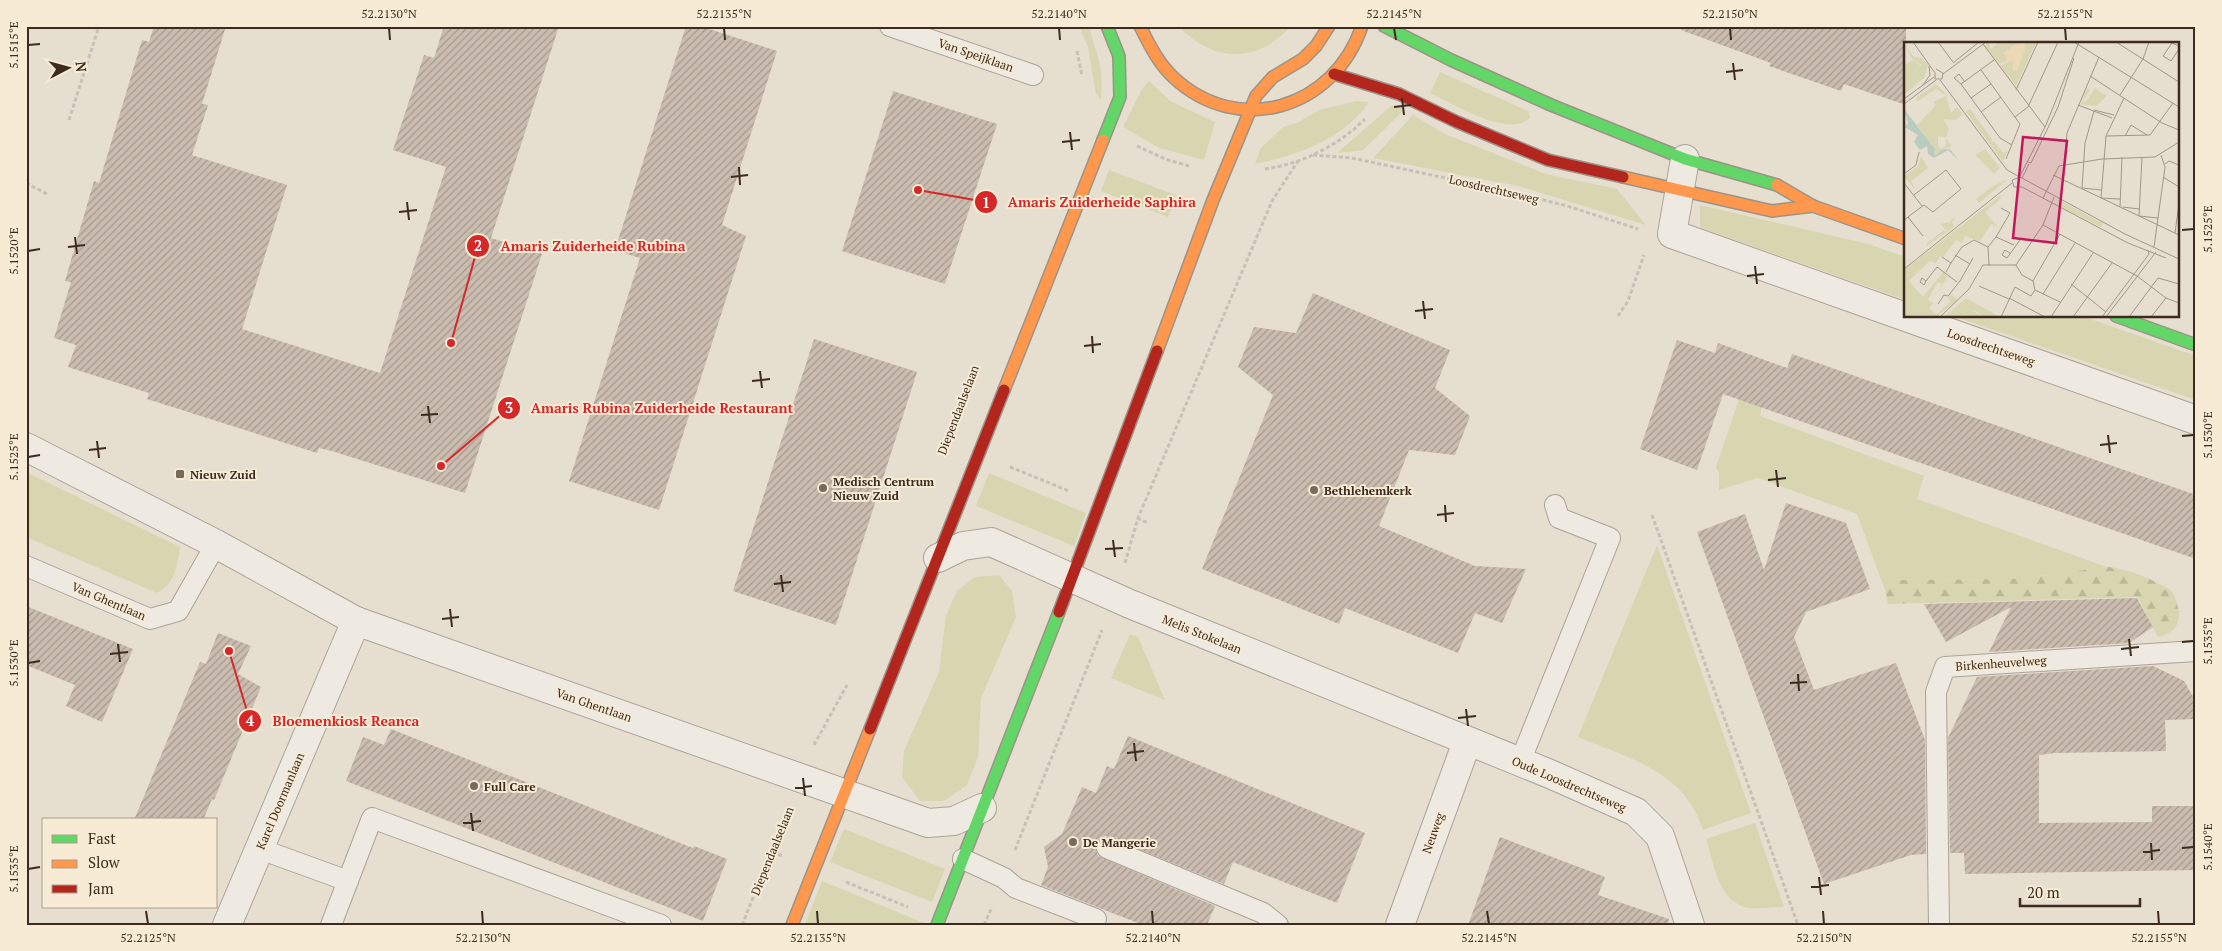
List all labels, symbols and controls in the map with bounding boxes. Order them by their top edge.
text: 52.2130°N [361,6,417,21]
text: 52.2135°N [696,6,752,21]
text: 52.2140°N [1031,6,1087,21]
text: 52.2145°N [1366,6,1422,21]
text: 52.2150°N [1702,6,1758,21]
text: 52.2155°N [2037,6,2093,21]
text: 5.1515°E [6,21,21,69]
street label: Van Speijklaan [936,35,1016,75]
north arrow [42,42,92,92]
inset map [1904,42,2180,318]
text: N [71,60,91,73]
street label: Loosdrechtseweg [1448,171,1541,207]
callout: Amaris Zuiderheide Saphira [973,188,1206,217]
text: 1 [982,192,990,212]
text: Amaris Zuiderheide Saphira [1008,192,1196,211]
text: 5.1525°E [2200,205,2215,253]
text: 5.1520°E [6,227,21,275]
callout: Amaris Zuiderheide Rubina [466,232,695,261]
text: 2 [474,235,482,255]
text: Amaris Zuiderheide Rubina [501,236,686,255]
street label: Loosdrechtseweg [1945,325,2037,369]
street label: Diependaalselaan [934,363,982,457]
callout: Amaris Rubina Zuiderheide Restaurant [496,393,804,422]
text: 3 [505,397,513,417]
text: Amaris Rubina Zuiderheide Restaurant [531,398,794,417]
text: 5.1530°E [2200,411,2215,459]
text: 5.1525°E [6,433,21,481]
place label: Nieuw Zuid [190,467,257,482]
marker: Nieuw Zuid [174,468,186,480]
place label: Medisch Centrum Nieuw Zuid [833,474,934,503]
marker: Medisch Centrum Nieuw Zuid [817,482,829,494]
place label: Bethlehemkerk [1324,483,1412,498]
marker: Bethlehemkerk [1308,484,1320,496]
street label: Van Ghentlaan [70,579,148,623]
street label: Melis Stokelaan [1160,611,1244,657]
text: 5.1535°E [2200,617,2215,665]
text: 5.1530°E [6,639,21,687]
street label: Birkenheuvelweg [1955,652,2048,674]
street label: Van Ghentlaan [554,685,634,725]
callout: Bloemenkiosk Reanca [238,706,429,735]
text: 4 [246,710,255,730]
text: Bloemenkiosk Reanca [273,711,420,730]
street label: Karel Doormanlaan [253,750,307,852]
street label: Oude Loosdrechtseweg [1509,753,1629,815]
place label: Full Care [484,779,536,794]
marker: Full Care [468,780,480,792]
street label: Diependaalselaan [747,804,797,898]
street label: Neuweg [1419,810,1448,856]
legend [42,818,218,908]
text: 5.1540°E [2200,823,2215,871]
text: Fast [88,828,116,848]
place label: De Mangerie [1083,835,1156,850]
marker: De Mangerie [1067,836,1079,848]
text: 5.1535°E [6,845,21,893]
text: Slow [88,852,121,872]
scale bar [2020,876,2140,908]
text: Jam [88,878,114,898]
text: 20 m [2027,882,2060,902]
text: 52.2125°N [120,930,176,945]
text: 52.2130°N [455,930,511,945]
text: 52.2135°N [790,930,846,945]
text: 52.2140°N [1125,930,1181,945]
text: 52.2145°N [1461,930,1517,945]
text: 52.2150°N [1796,930,1852,945]
text: 52.2155°N [2131,930,2187,945]

